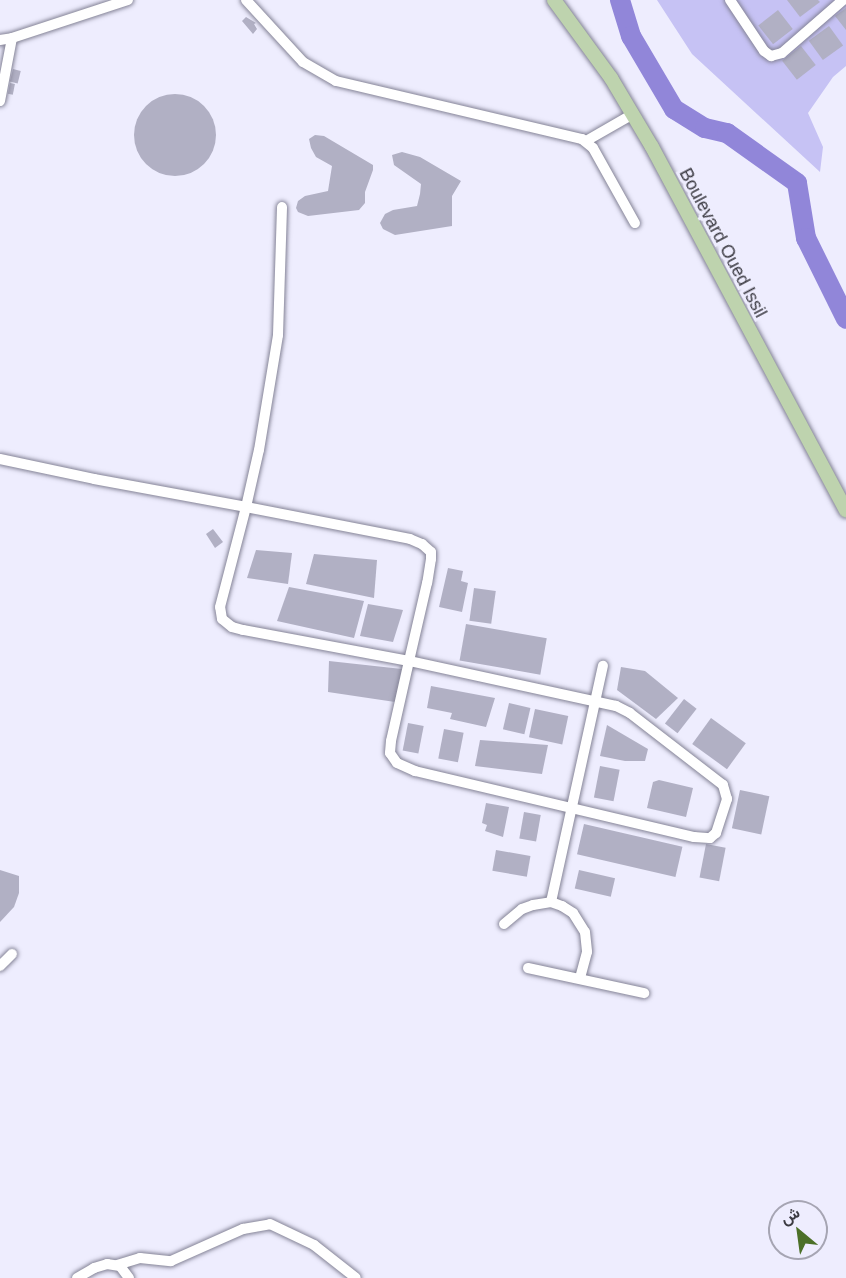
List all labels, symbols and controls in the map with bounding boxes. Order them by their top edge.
street label: Boulevard Oued Issil [674,165,772,321]
north arrow [768,1200,828,1260]
text: ش [777,1203,803,1228]

